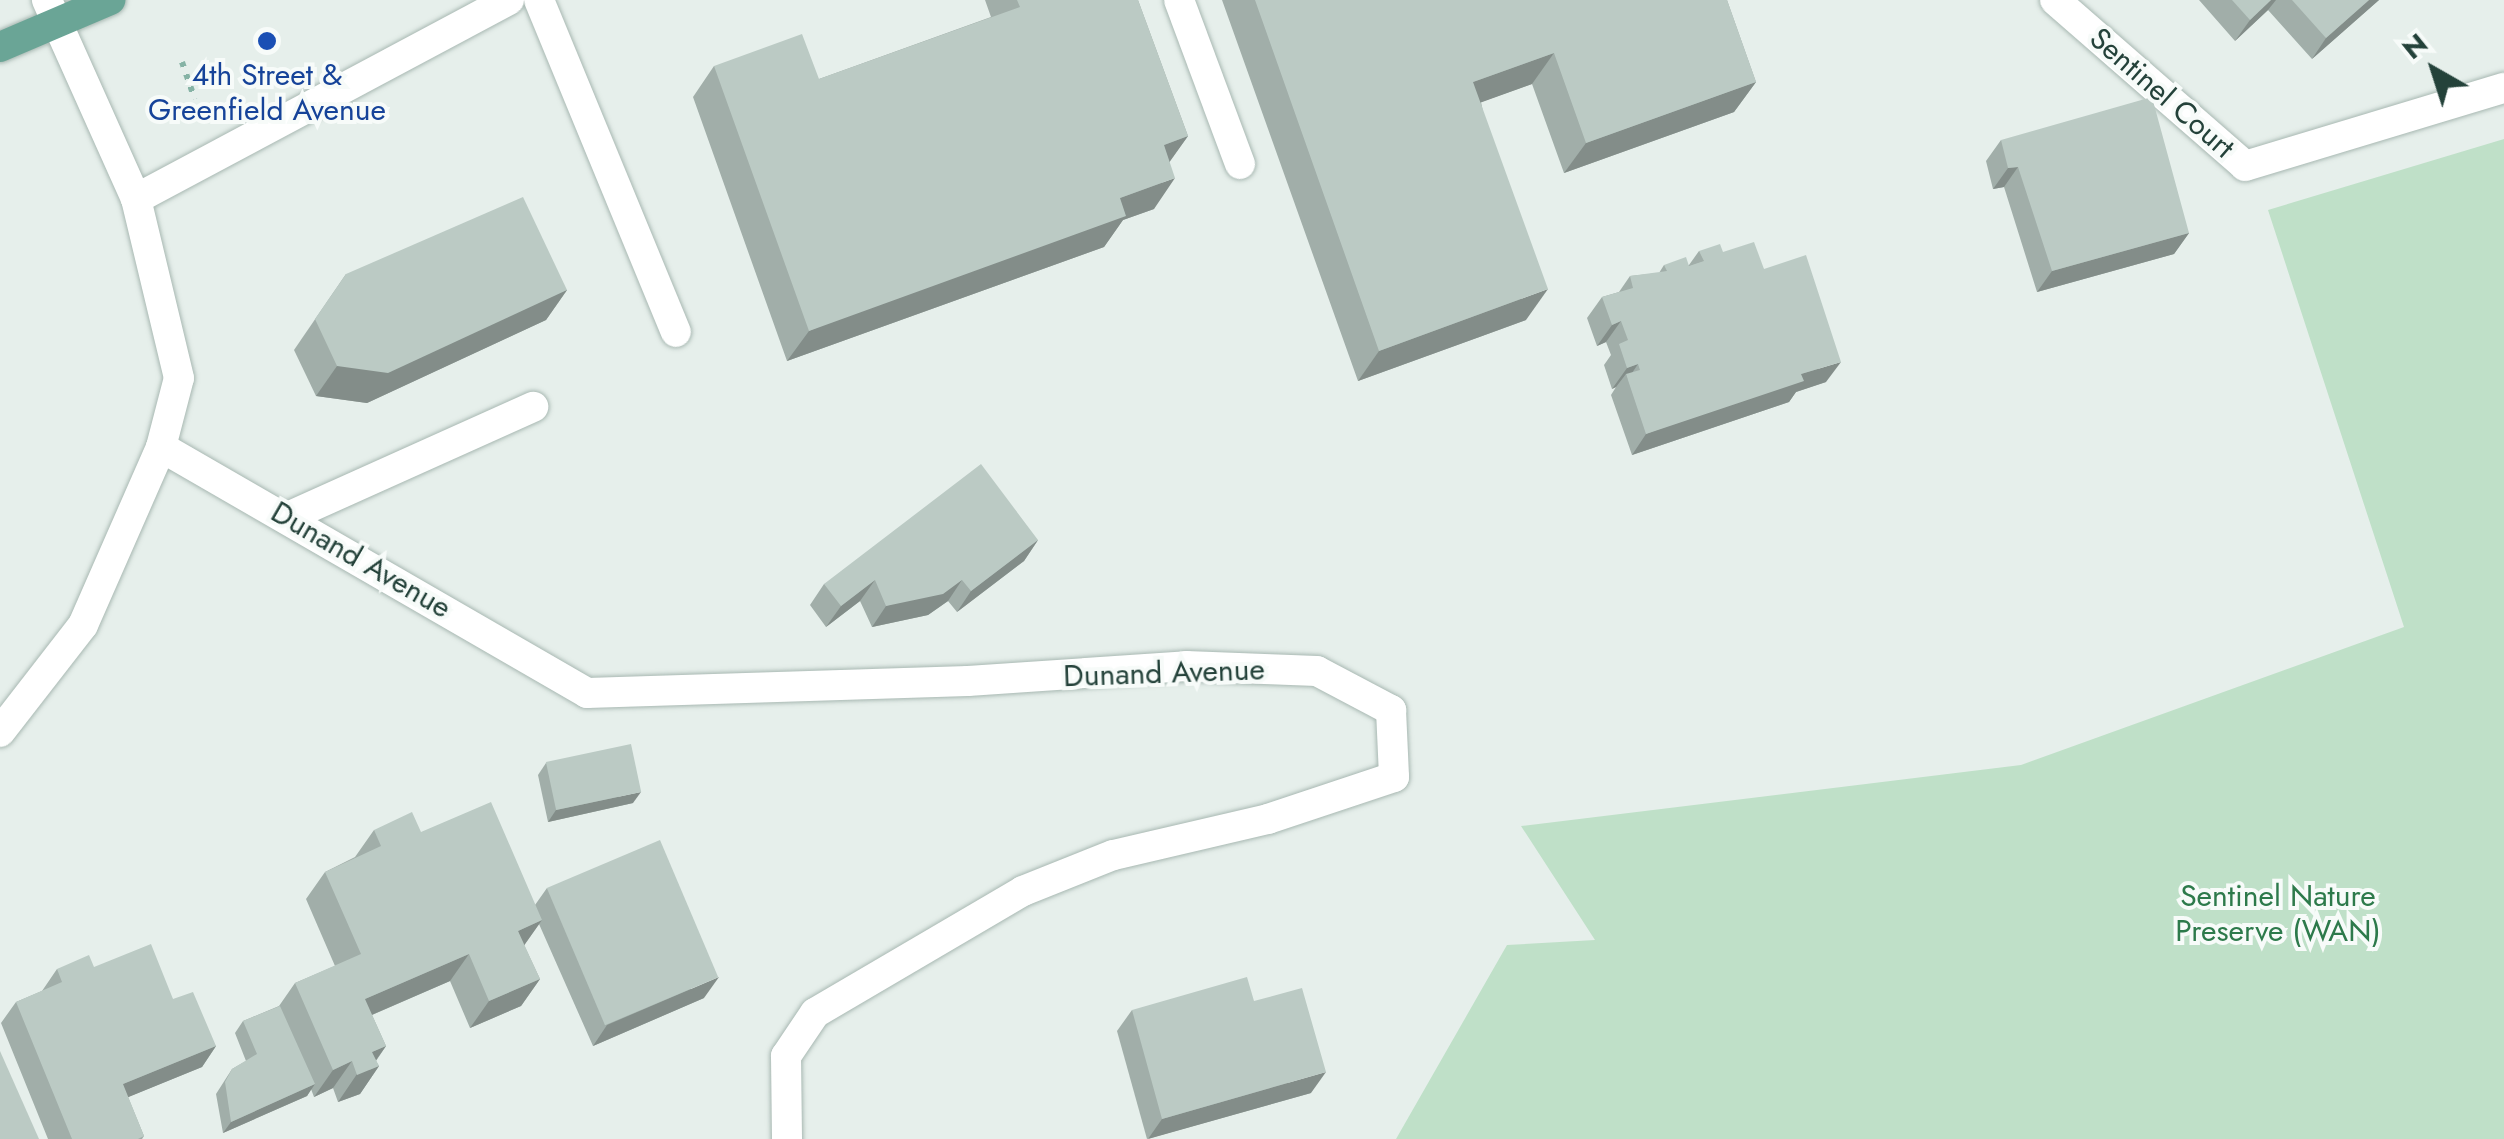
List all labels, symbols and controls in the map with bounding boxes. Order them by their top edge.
street label: Sentinel Court [2082,20,2242,166]
north arrow [2384,20,2484,120]
text: N [2393,23,2436,69]
marker: 4th Street & Greenfield Avenue [256,30,278,52]
place label: 4th Street & Greenfield Avenue [148,57,386,128]
street label: Dunand Avenue [265,494,457,626]
street label: Dunand Avenue [1063,651,1265,695]
park label: Sentinel Nature Preserve (WAN) [2175,878,2381,948]

